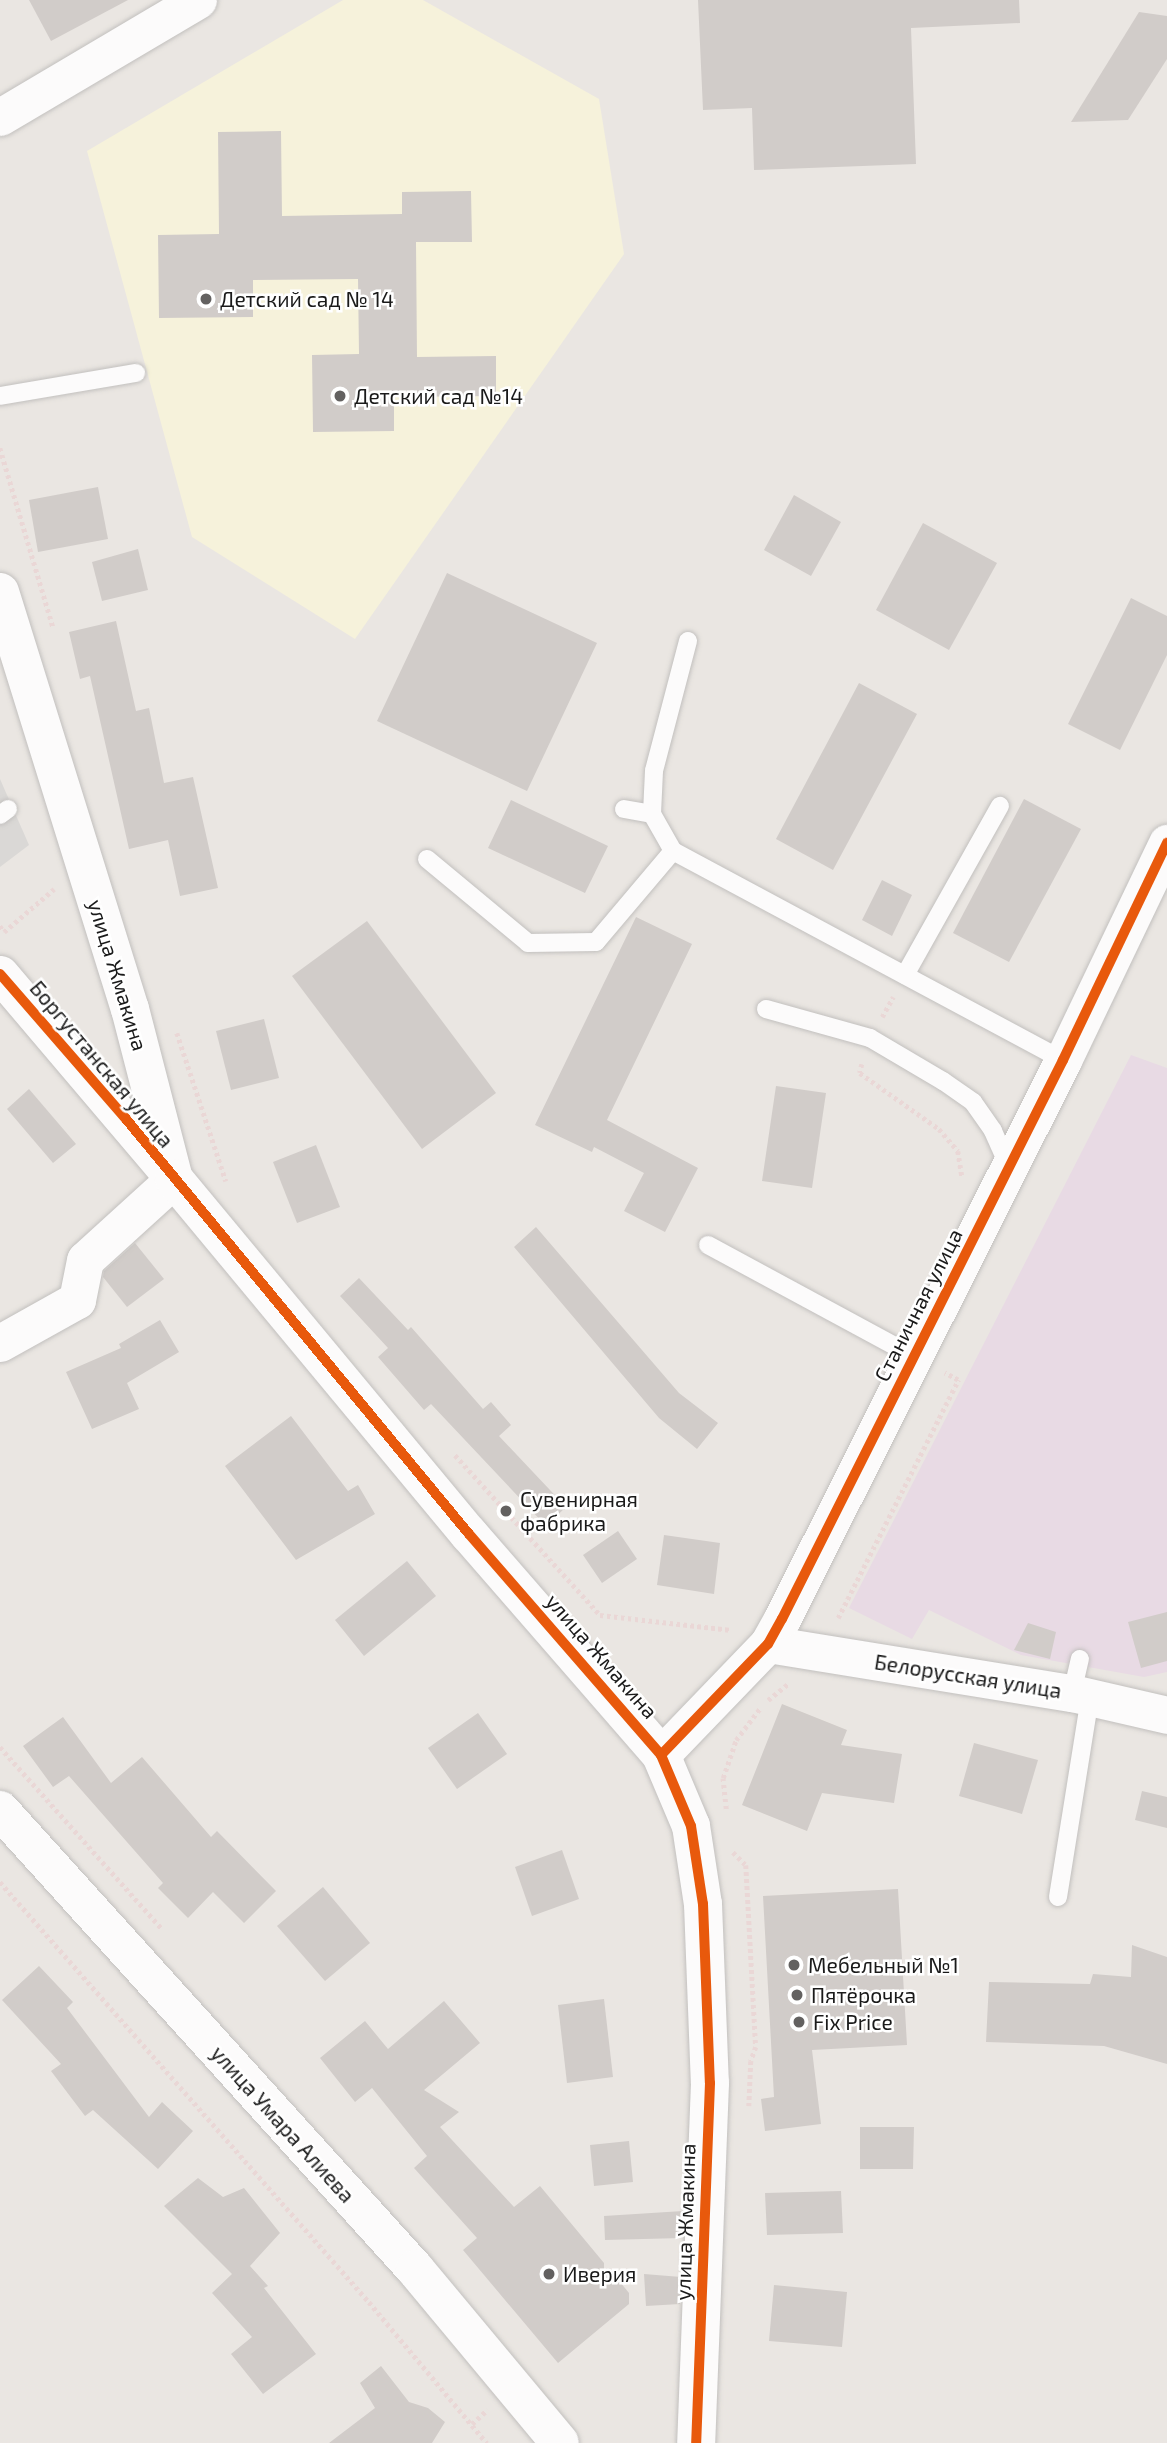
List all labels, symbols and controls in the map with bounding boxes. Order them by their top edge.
place label: Детский сад № 14 [220,286,394,312]
marker: Детский сад № 14 [198,291,214,307]
place label: Детский сад №14 [354,383,523,409]
marker: Детский сад №14 [332,388,348,404]
street label: улица Жмакина [83,896,153,1054]
street label: Боргустанская улица [25,975,179,1153]
street label: Станичная улица [869,1224,967,1386]
place label: Сувенирная фабрика [520,1486,638,1536]
marker: Сувенирная фабрика [498,1503,514,1519]
street label: улица Жмакина [541,1588,663,1724]
street label: Белорусская улица [873,1649,1063,1703]
place label: Мебельный №1 [808,1952,959,1978]
marker: Мебельный №1 [786,1957,802,1973]
place label: Пятёрочка [811,1982,916,2008]
marker: Пятёрочка [789,1987,805,2003]
place label: Fix Price [813,2009,893,2035]
marker: Fix Price [791,2014,807,2030]
street label: улица Умара Алиева [206,2041,360,2207]
street label: улица Жмакина [670,2143,700,2301]
place label: Иверия [563,2261,636,2287]
marker: Иверия [541,2266,557,2282]

